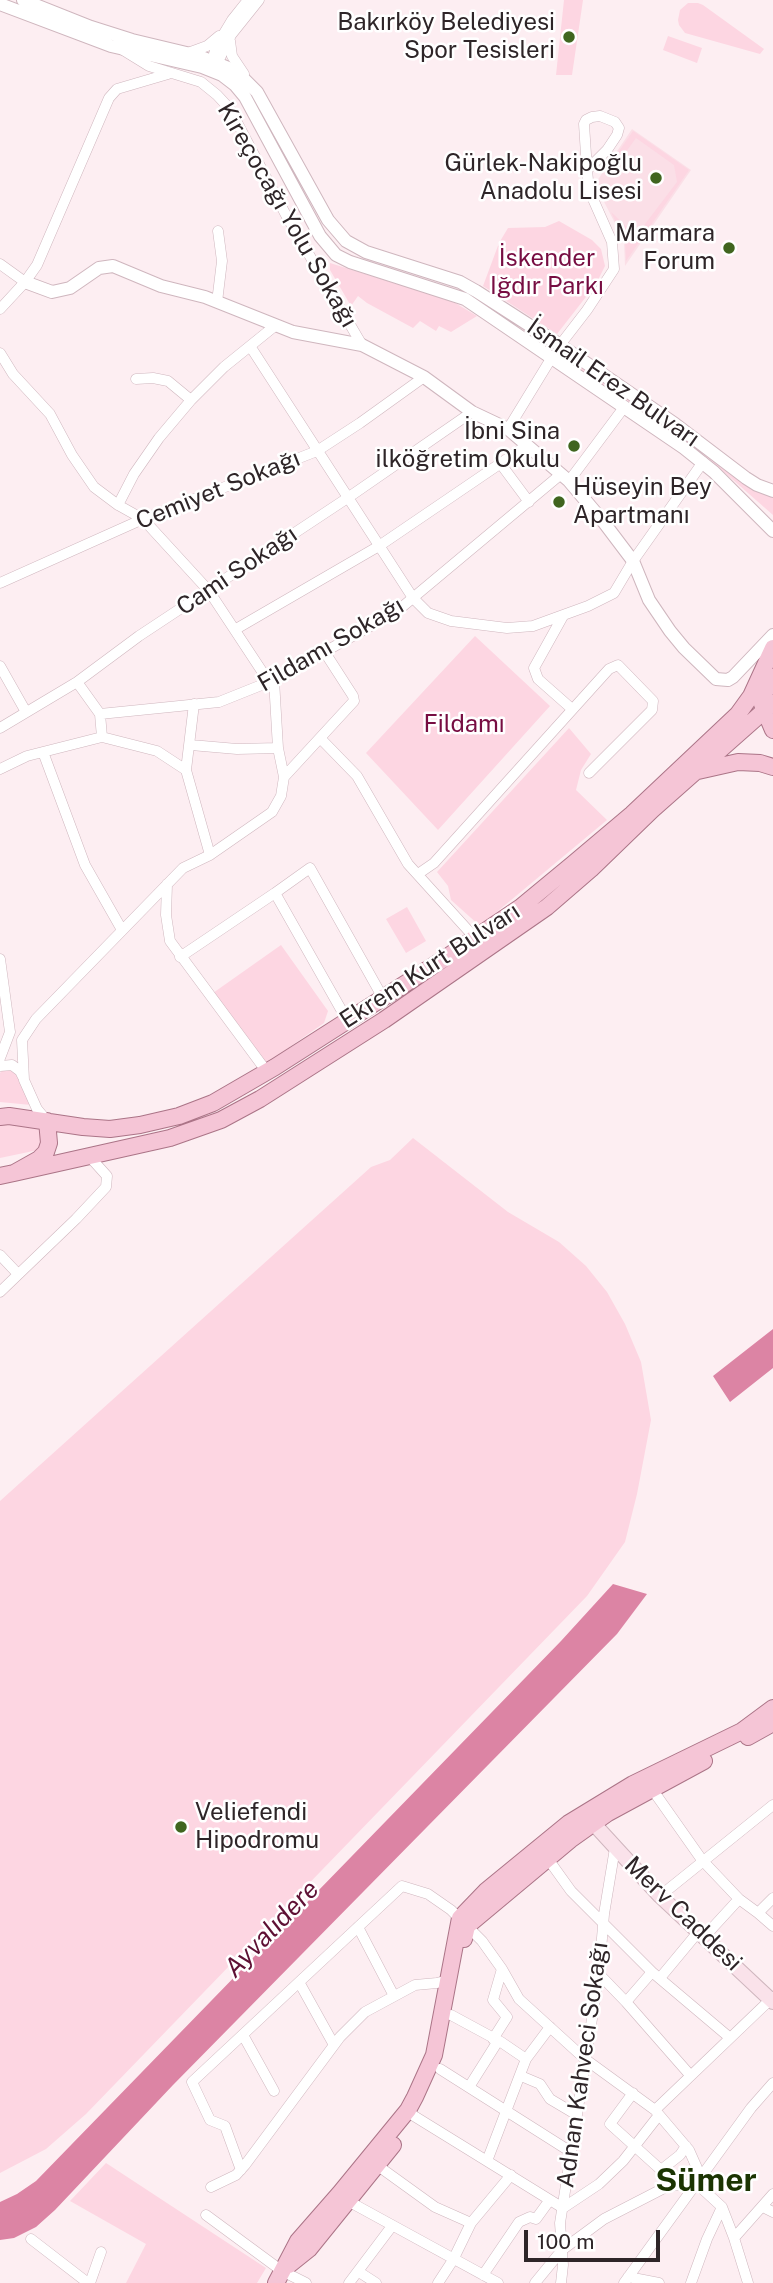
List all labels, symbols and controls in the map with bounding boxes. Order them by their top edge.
place label: Bakırköy Belediyesi Spor Tesisleri [337,9,555,65]
marker: Bakırköy Belediyesi Spor Tesisleri [561,29,577,45]
street label: Kireçocağı Yolu Sokağı [211,98,363,332]
place label: Gürlek-Nakipoğlu Anadolu Lisesi [444,150,642,206]
marker: Gürlek-Nakipoğlu Anadolu Lisesi [648,170,664,186]
place label: Marmara Forum [615,220,715,276]
marker: Marmara Forum [721,240,737,256]
park label: İskender Iğdır Parkı [490,245,604,301]
street label: İsmail Erez Bulvarı [521,313,705,453]
place label: İbni Sina ilköğretim Okulu [376,418,560,474]
marker: İbni Sina ilköğretim Okulu [566,438,582,454]
street label: Cemiyet Sokağı [132,444,304,536]
place label: Hüseyin Bey Apartmanı [573,474,712,530]
marker: Hüseyin Bey Apartmanı [551,494,567,510]
street label: Cami Sokağı [171,520,303,622]
street label: Fildamı Sokağı [253,592,409,698]
park label: Fildamı [423,711,505,739]
street label: Ekrem Kurt Bulvarı [335,897,525,1035]
place label: Veliefendi Hipodromu [195,1799,319,1855]
marker: Veliefendi Hipodromu [173,1819,189,1835]
street label: Merv Caddesi [618,1851,748,1977]
water label: Ayvalıdere [218,1874,326,1984]
street label: Adnan Kahveci Sokağı [551,1940,615,2190]
district label: Sümer [655,2162,757,2200]
scale bar [528,2216,664,2260]
text: 100 m [537,2229,594,2254]

